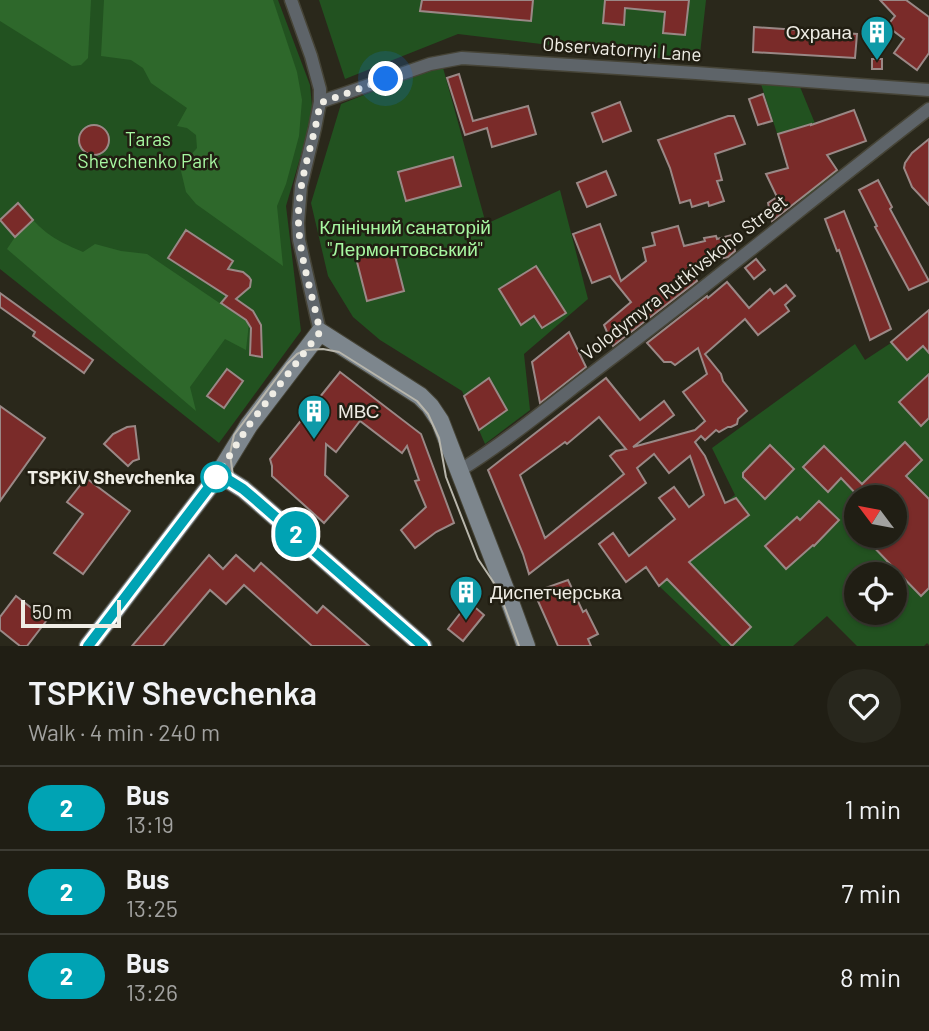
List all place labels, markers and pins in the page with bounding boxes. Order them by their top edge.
building icon: Охрана [858,13,896,62]
place label: Охрана [786,20,852,43]
building icon: МВС [295,392,333,441]
place label: МВС [338,399,380,422]
marker: TSPKiV Shevchenka [201,462,231,492]
place label: TSPKiV Shevchenka [27,465,195,488]
building icon: Диспетчерська [447,573,485,622]
place label: Диспетчерська [490,580,622,603]

